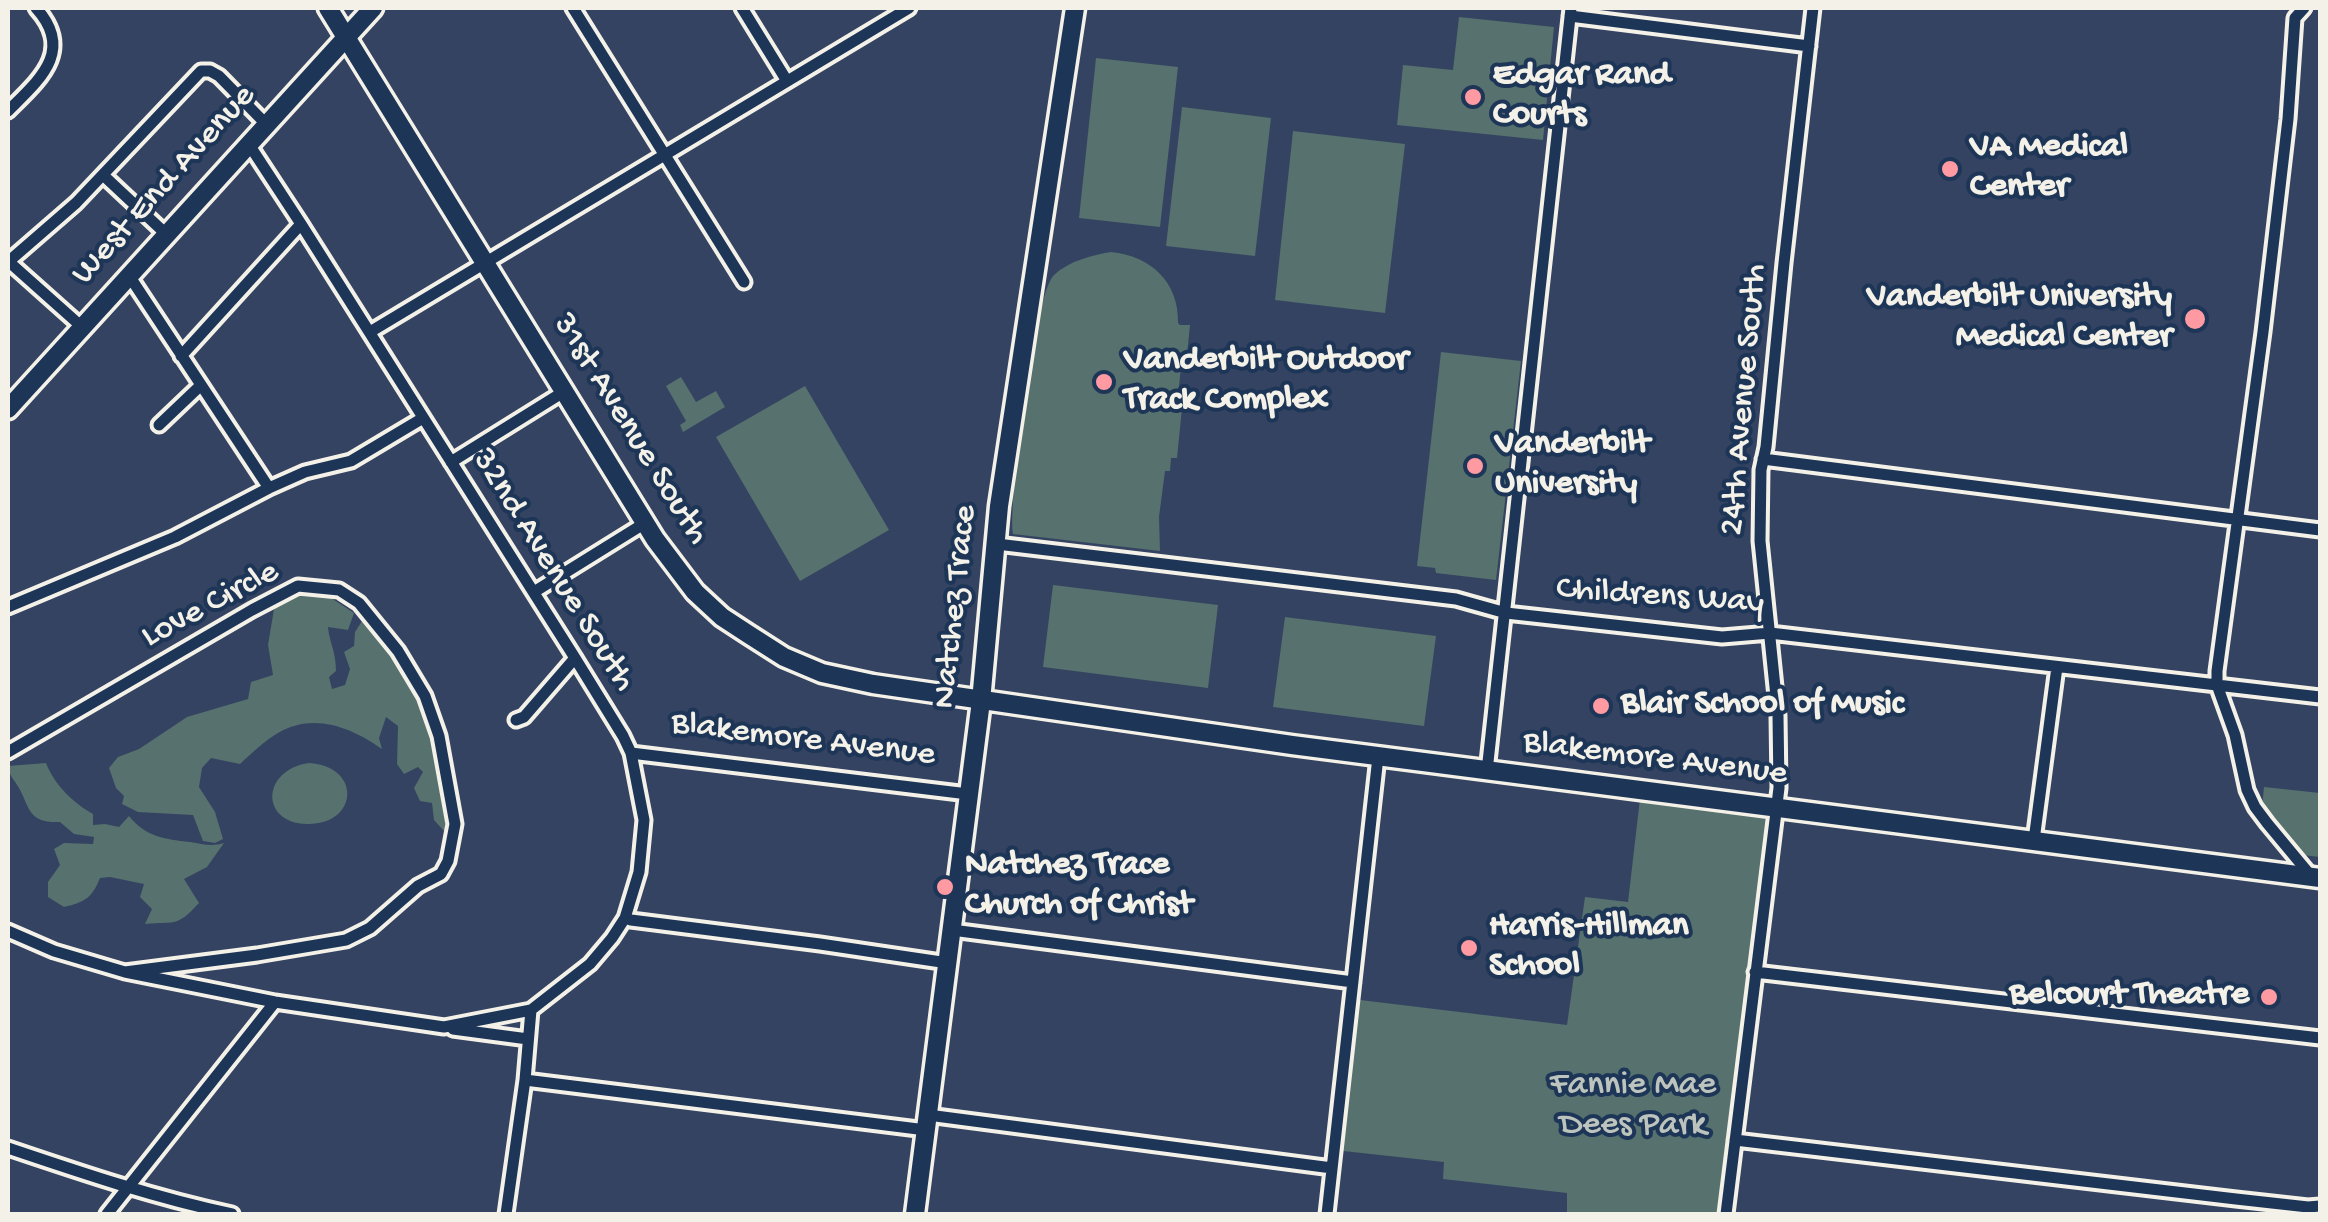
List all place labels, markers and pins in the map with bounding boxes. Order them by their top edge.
place label: Edgar Rand Courts [1493,56,1670,138]
marker: Edgar Rand Courts [1462,86,1484,108]
place label: VA Medical Center [1970,128,2128,210]
marker: VA Medical Center [1939,158,1961,180]
place label: Vanderbilt University Medical Center [1867,278,2172,360]
marker: Vanderbilt University Medical Center [2182,306,2208,332]
place label: Vanderbilt Outdoor Track Complex [1124,341,1408,423]
marker: Vanderbilt Outdoor Track Complex [1093,371,1115,393]
place label: Vanderbilt University [1495,425,1650,507]
marker: Vanderbilt University [1464,455,1486,477]
place label: Blair School of Music [1621,685,1904,727]
marker: Blair School of Music [1590,695,1612,717]
place label: Natchez Trace Church of Christ [965,846,1193,928]
marker: Natchez Trace Church of Christ [934,876,956,898]
place label: Harris-Hillman School [1489,907,1689,989]
marker: Harris-Hillman School [1458,937,1480,959]
place label: Belcourt Theatre [2009,976,2249,1018]
marker: Belcourt Theatre [2258,986,2280,1008]

